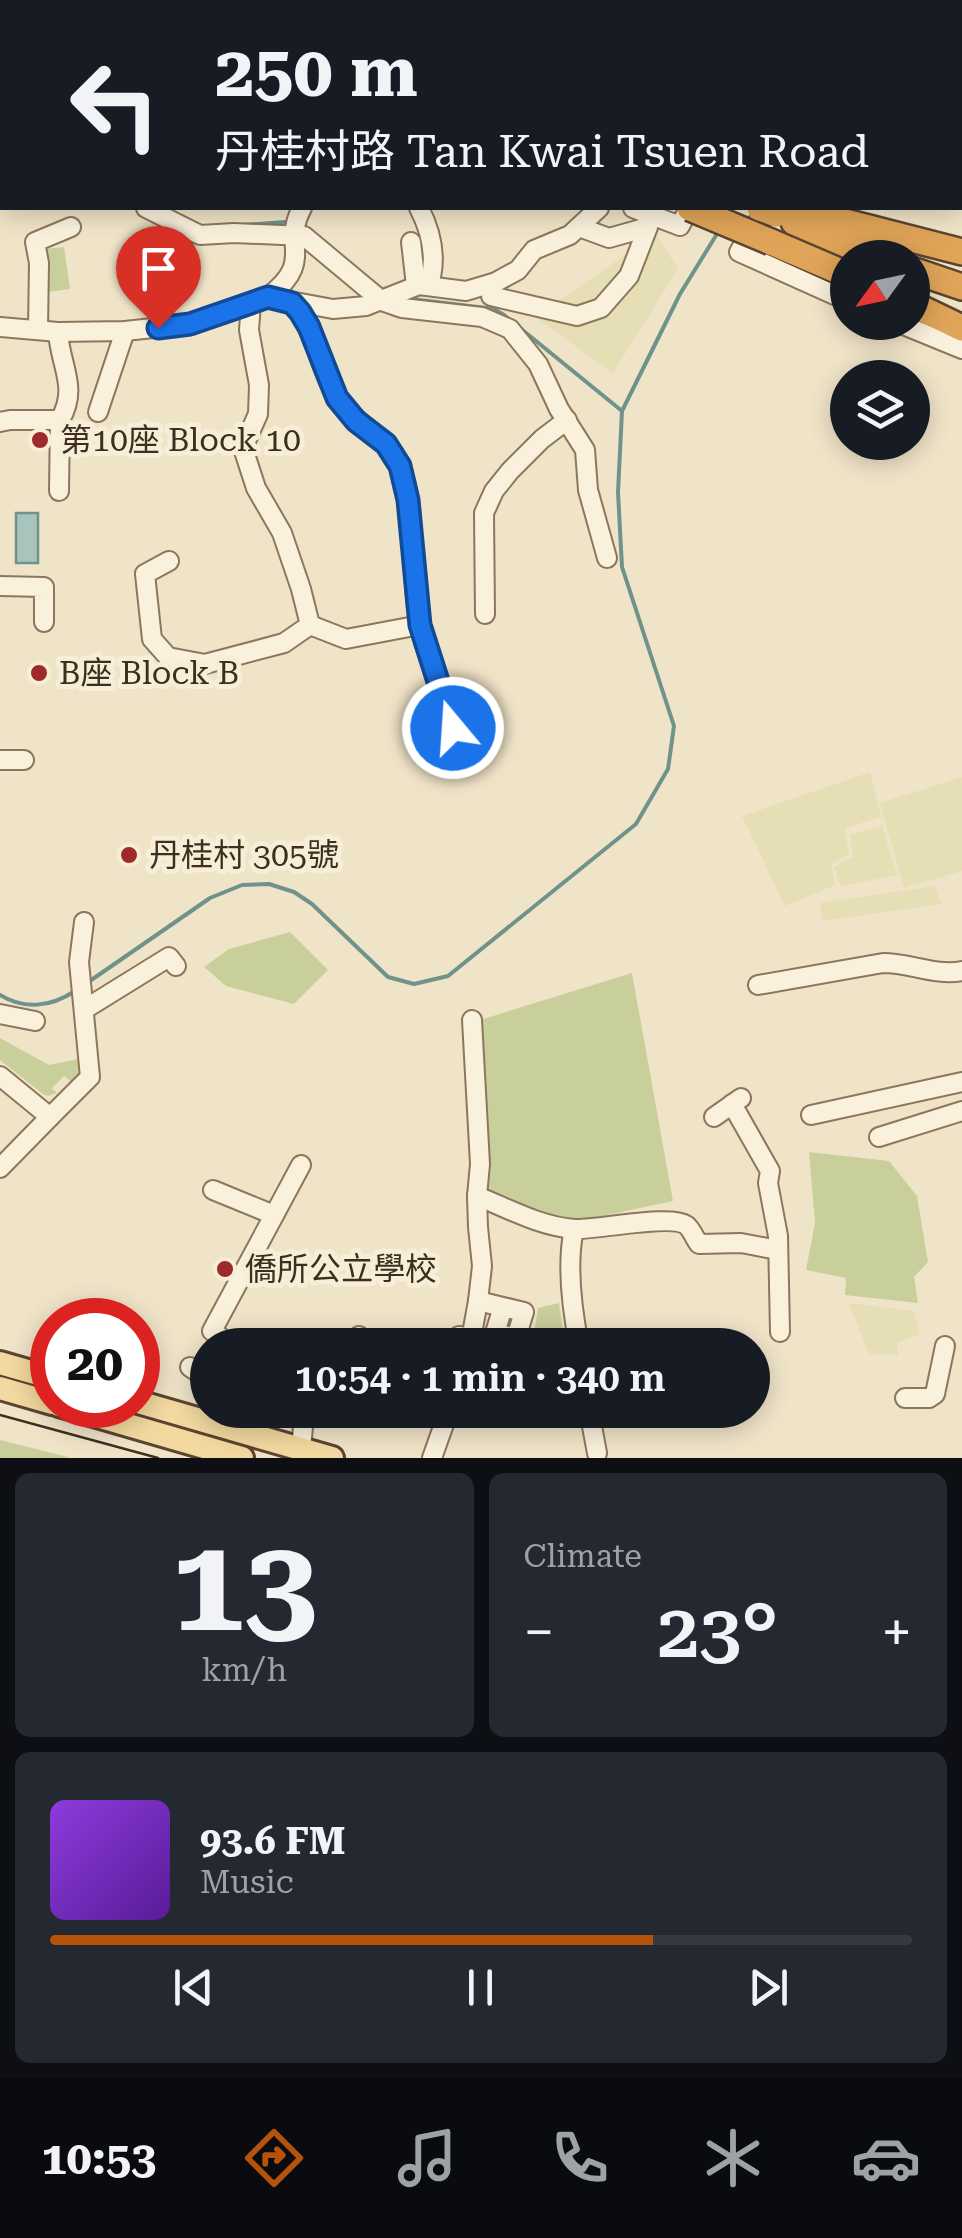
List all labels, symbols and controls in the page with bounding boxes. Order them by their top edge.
text: 250 m [215,31,418,113]
icon: left [50,40,180,170]
text: 丹桂村路 Tan Kwai Tsuen Road [215,125,869,178]
pin [116,226,201,329]
north arrow [830,240,930,340]
map controls [830,240,930,460]
icon: arrive [131,241,186,296]
button: layers [830,360,930,460]
place label: 第10座 Block 10 [60,421,301,459]
marker: 第10座 Block 10 [29,429,51,451]
place label: B座 Block B [59,654,239,692]
marker: B座 Block B [28,662,50,684]
position arrow [401,676,505,780]
place label: 丹桂村 305號 [149,836,339,874]
marker: 丹桂村 305號 [118,844,140,866]
place label: 僑所公立學校 [245,1250,437,1288]
marker: 僑所公立學校 [214,1258,236,1280]
speed limit sign: 20 [30,1298,160,1428]
text: 10:54 · 1 min · 340 m [295,1356,666,1400]
text: 13 [171,1509,317,1662]
text: Climate [524,1537,642,1575]
text: 23° [657,1587,778,1675]
text: − [524,1600,554,1664]
text: + [881,1600,912,1664]
text: km/h [201,1651,287,1689]
text: 93.6 FM [200,1819,346,1863]
text: Music [200,1863,294,1901]
icon: previous [166,1960,221,2015]
icon: pause [453,1960,508,2015]
icon: next [741,1960,796,2015]
icon: directions [239,2123,309,2193]
icon: music [392,2123,462,2193]
icon: phone [545,2123,615,2193]
icon: climate [698,2123,768,2193]
icon: car [851,2123,921,2193]
text: 10:53 [41,2132,156,2185]

